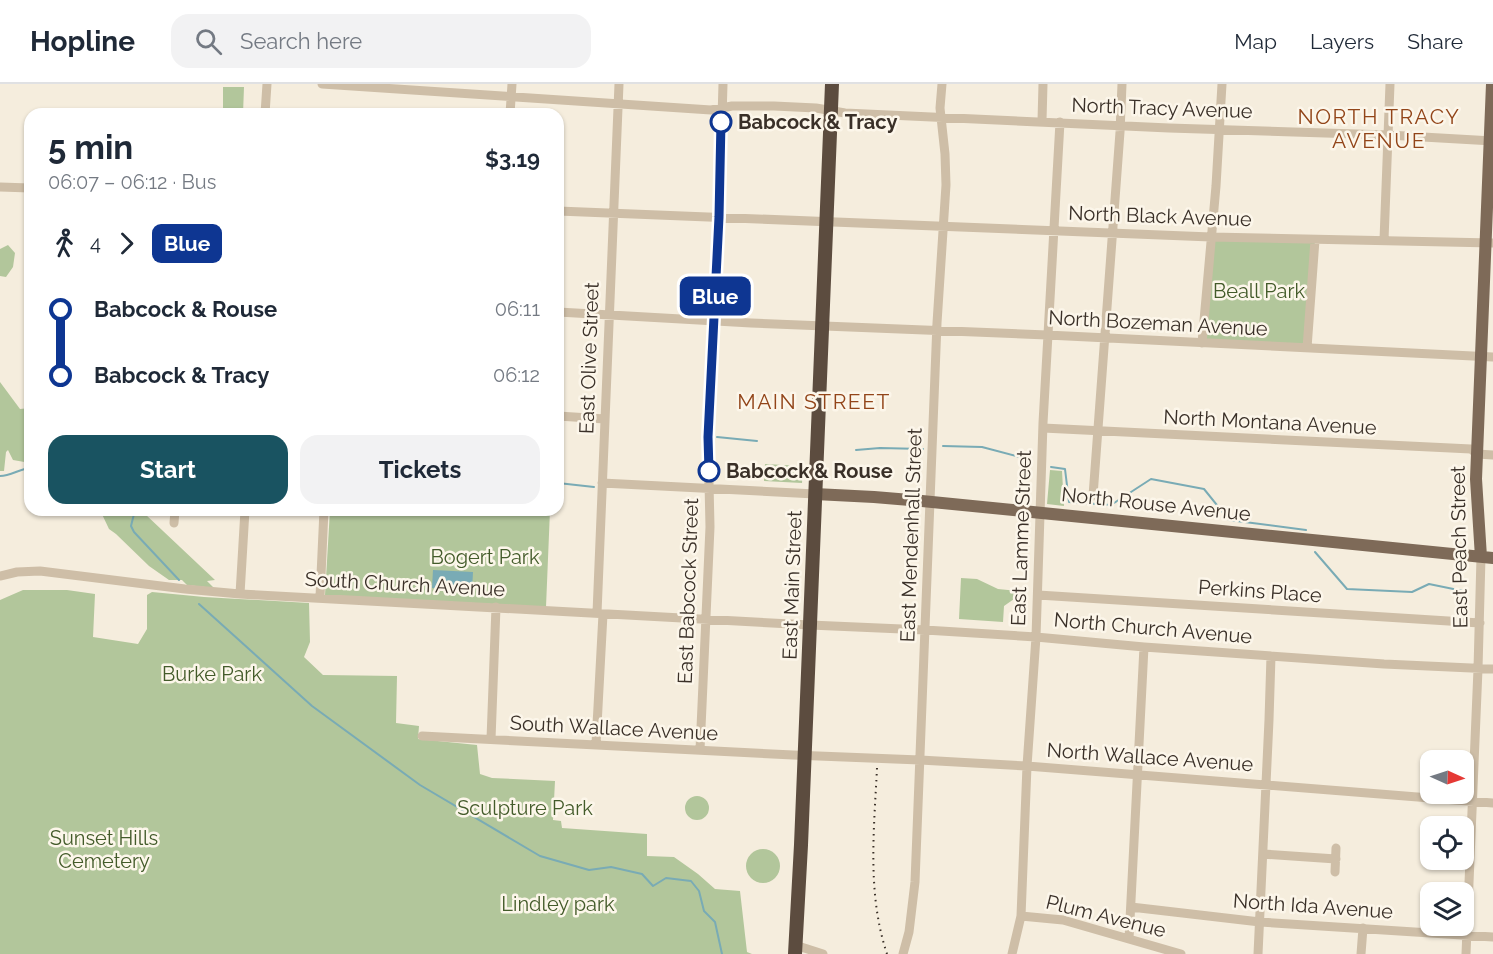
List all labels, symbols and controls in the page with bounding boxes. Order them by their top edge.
search box [171,14,591,68]
text: Hopline [30,25,135,58]
icon: search [192,25,225,58]
text: Search here [240,28,362,54]
text: Map [1234,29,1277,54]
text: Layers [1310,29,1374,54]
text: Share [1407,29,1463,54]
street label: North Tracy Avenue [1071,93,1253,123]
district label: NORTH TRACY AVENUE [1298,104,1460,153]
place label: Babcock & Tracy [738,110,897,134]
marker: Babcock & Tracy [710,111,732,133]
text: 5 min [48,128,133,167]
text: $3.19 [485,146,540,172]
text: 06:07 – 06:12 · Bus [48,170,216,194]
street label: North Black Avenue [1068,201,1252,231]
icon: walk [48,227,81,260]
icon: forward [110,227,143,260]
text: 4 [90,231,101,255]
text: Blue [164,231,210,256]
line badge: Blue [673,276,757,316]
park label: Beall Park [1213,279,1305,303]
street label: East Olive Street [574,281,604,434]
text: Blue [692,284,738,309]
text: Babcock & Rouse [94,296,277,322]
text: 06:11 [495,297,540,321]
street label: North Bozeman Avenue [1048,305,1269,341]
text: Babcock & Tracy [94,362,269,388]
text: 06:12 [493,363,540,387]
district label: MAIN STREET [737,389,891,414]
street label: North Montana Avenue [1163,404,1377,440]
street label: East Mendenhall Street [895,427,927,643]
button: Start [48,435,288,504]
button: Tickets [300,435,540,504]
street label: East Lamme Street [1006,449,1036,626]
place label: Babcock & Rouse [726,459,893,483]
marker: Babcock & Rouse [698,460,720,482]
street label: East Peach Street [1446,465,1472,628]
street label: North Rouse Avenue [1060,482,1252,526]
street label: East Babcock Street [673,497,703,684]
street label: East Main Street [777,510,807,660]
park label: Bogert Park [431,545,540,569]
street label: South Church Avenue [304,567,506,601]
street label: Perkins Place [1197,575,1323,607]
street label: North Church Avenue [1053,607,1253,649]
park label: Burke Park [162,662,262,686]
street label: South Wallace Avenue [509,711,719,745]
street label: North Wallace Avenue [1046,738,1254,776]
north arrow [1420,750,1474,804]
map controls [1420,750,1474,936]
park label: Sculpture Park [457,796,593,820]
button: locate [1420,816,1474,870]
park label: Sunset Hills Cemetery [50,826,158,873]
button: layers [1420,882,1474,936]
street label: North Ida Avenue [1232,888,1394,924]
street label: Plum Avenue [1044,890,1169,943]
park label: Lindley park [501,892,615,916]

